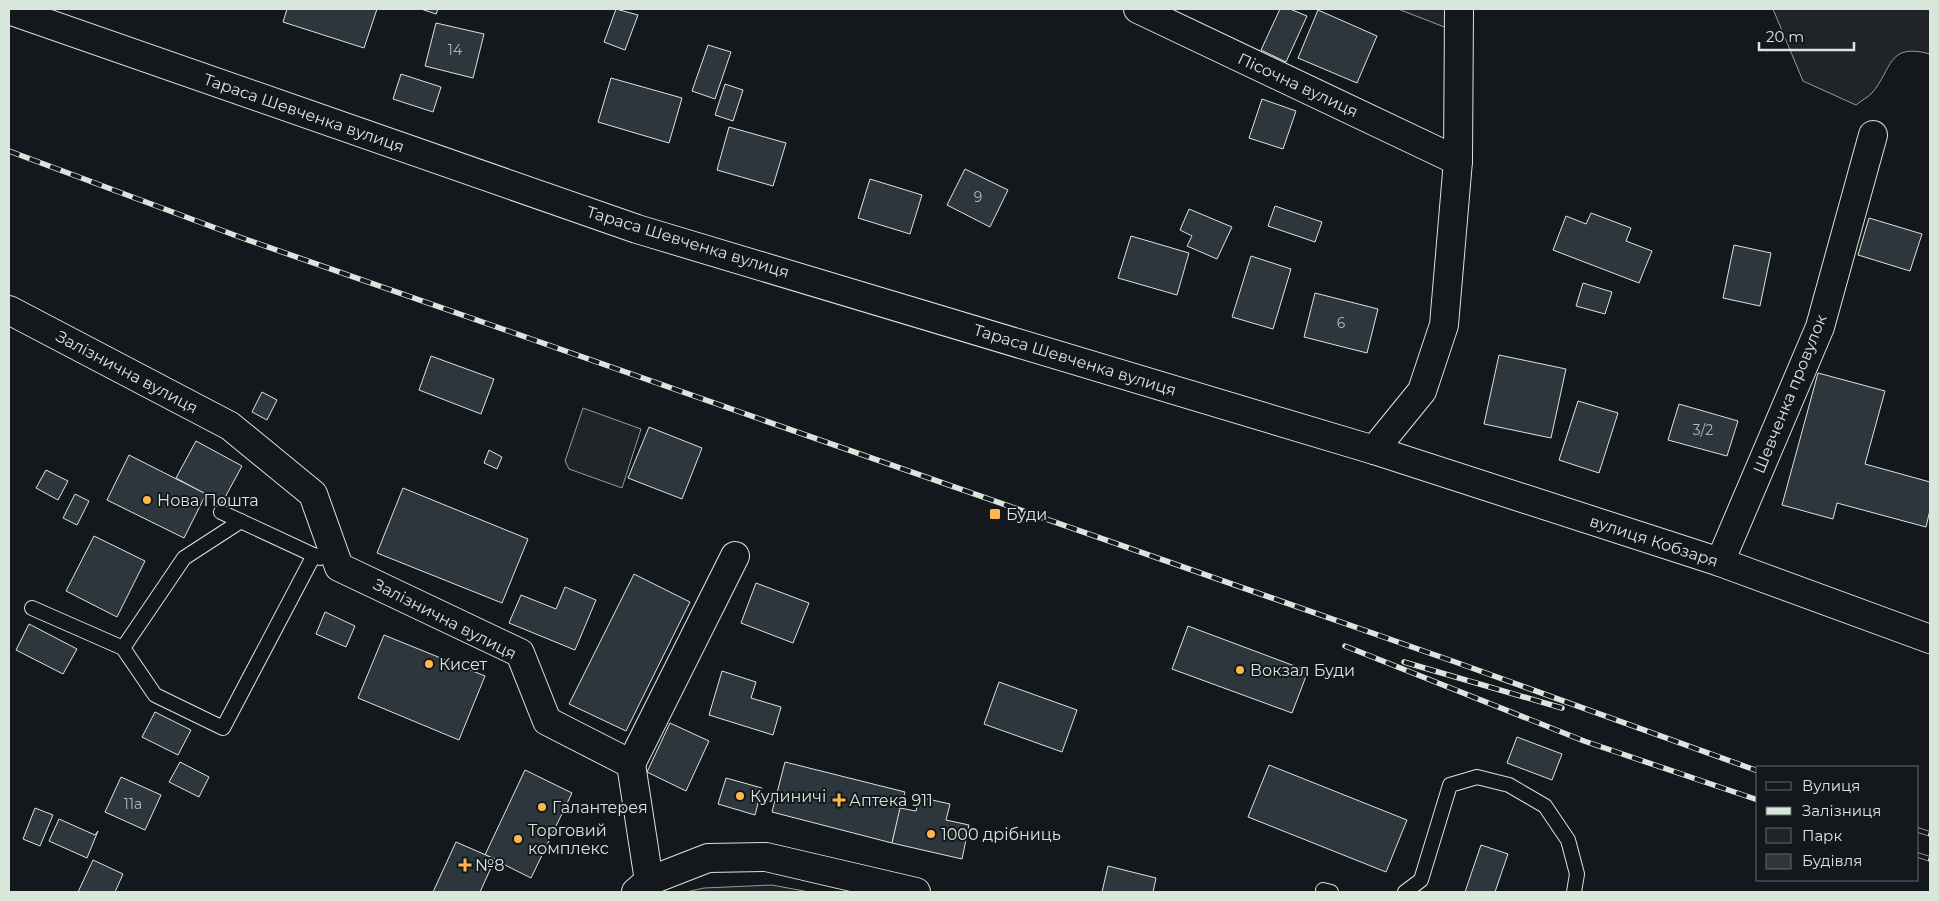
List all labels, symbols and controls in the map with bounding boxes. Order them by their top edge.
scale bar [1759,20,1854,52]
text: 20 m [1766,27,1804,46]
house number: 14 [448,41,463,59]
street label: Пісочна вулиця [1235,49,1361,121]
street label: Тараса Шевченка вулиця [201,70,407,156]
house number: 9 [974,188,982,206]
street label: Тараса Шевченка вулиця [584,202,792,282]
street label: Шевченка провулок [1749,311,1831,476]
house number: 6 [1337,314,1346,332]
street label: Тараса Шевченка вулиця [971,320,1179,400]
street label: Залізнична вулиця [53,327,201,417]
house number: 3/2 [1693,421,1713,439]
place label: Нова Пошта [157,491,259,510]
marker: Нова Пошта [141,494,153,506]
place label: Буди [1006,505,1047,524]
marker: Буди [988,507,1002,521]
street label: вулиця Кобзаря [1587,511,1721,571]
street label: Залізнична вулиця [370,575,520,663]
place label: Кисет [439,655,487,674]
marker: Кисет [423,658,435,670]
place label: Вокзал Буди [1250,661,1355,680]
marker: Вокзал Буди [1234,664,1246,676]
legend [1756,766,1919,881]
text: Вулиця [1802,776,1860,795]
place label: Кулиничі [750,787,826,806]
marker: Кулиничі [734,790,746,802]
place label: Аптека 911 [849,791,933,810]
marker: Аптека 911 [833,794,845,806]
house number: 11а [124,795,142,813]
place label: Галантерея [552,798,648,817]
marker: Галантерея [536,801,548,813]
text: Залізниця [1802,801,1881,820]
place label: Торговий комплекс [528,821,609,858]
place label: 1000 дрібниць [941,825,1061,844]
text: Парк [1802,826,1842,845]
marker: 1000 дрібниць [925,828,937,840]
marker: Торговий комплекс [512,833,524,845]
text: Будівля [1802,851,1862,870]
place label: №8 [475,856,504,875]
marker: №8 [459,859,471,871]

